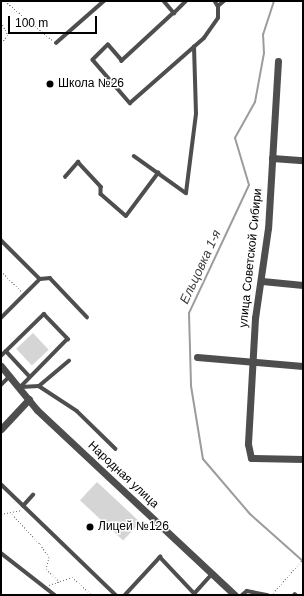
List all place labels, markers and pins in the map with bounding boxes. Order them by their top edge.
place label: Школа №26 [58,77,124,91]
marker: Школа №26 [45,79,55,89]
place label: Лицей №126 [98,520,169,534]
marker: Лицей №126 [85,522,95,532]

